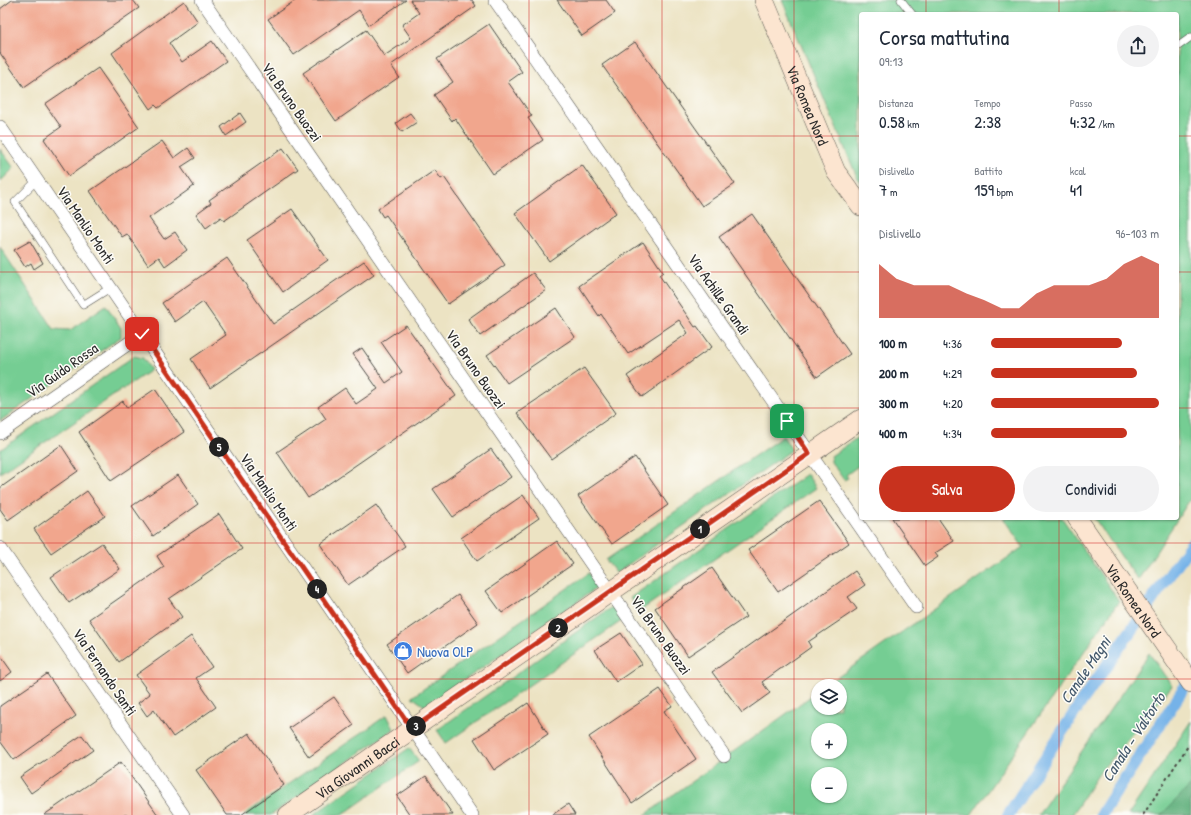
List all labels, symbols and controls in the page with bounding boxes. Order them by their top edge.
text: Corsa mattutina [879,22,1009,52]
button: share [1117,25,1159,67]
text: 09:13 [879,52,903,70]
street label: Via Bruno Buozzi [257,58,327,146]
street label: Via Romea Nord [782,62,834,149]
text: Distanza [879,96,913,110]
text: Tempo [974,96,1000,110]
text: Passo [1070,96,1092,110]
text: 0.58 [879,110,905,133]
text: 2:38 [974,110,1001,133]
text: 4:32 [1070,110,1096,133]
text: km [905,117,919,131]
text: /km [1096,117,1115,131]
text: Dislivello [879,164,914,178]
text: Battito [974,164,1002,178]
text: kcal [1070,164,1086,178]
text: 7 [879,178,887,201]
text: 159 [974,178,994,201]
text: 41 [1070,178,1082,201]
street label: Via Manlio Monti [52,182,120,268]
text: m [887,185,897,199]
text: bpm [994,185,1013,199]
text: Dislivello [879,224,921,242]
text: 96–103 m [1115,224,1159,242]
street label: Via Achille Grandi [683,249,755,339]
pin [125,317,159,351]
icon: check [131,323,153,345]
street label: Via Bruno Buozzi [441,325,511,413]
text: 100 m [879,334,907,352]
text: 4:36 [943,334,962,352]
street label: Via Guido Rossa [22,337,102,402]
text: 200 m [879,364,909,382]
text: 4:29 [943,364,962,382]
text: 300 m [879,394,908,412]
text: 4:20 [943,394,963,412]
pin [770,404,804,438]
icon: arrive [776,410,798,432]
text: 400 m [879,424,907,442]
text: 4:34 [943,424,962,442]
pin: 5 [209,437,229,457]
text: 5 [217,440,221,454]
street label: Via Manlio Monti [235,449,303,535]
button: Salva [879,466,1015,512]
button: Condividi [1023,466,1159,512]
pin: 1 [690,519,710,539]
text: 1 [698,522,702,536]
street label: Via Romea Nord [1101,559,1167,641]
pin: 4 [307,579,327,599]
text: 4 [315,582,319,596]
street label: Via Bruno Buozzi [626,591,696,679]
pin: 2 [548,618,568,638]
text: 2 [555,621,561,635]
street label: Via Fernando Santi [68,624,142,720]
water label: Canale Magni [1054,631,1116,708]
shop icon: Nuova OLP [392,640,414,662]
place label: Nuova OLP [417,641,474,662]
map controls [811,679,847,803]
button: layers [811,679,847,715]
water label: Canala - Valtorto [1096,687,1171,786]
pin: 3 [406,716,426,736]
text: 3 [414,719,418,733]
button: + [811,723,847,759]
street label: Via Giovanni Bacci [311,731,404,804]
button: − [811,767,847,803]

